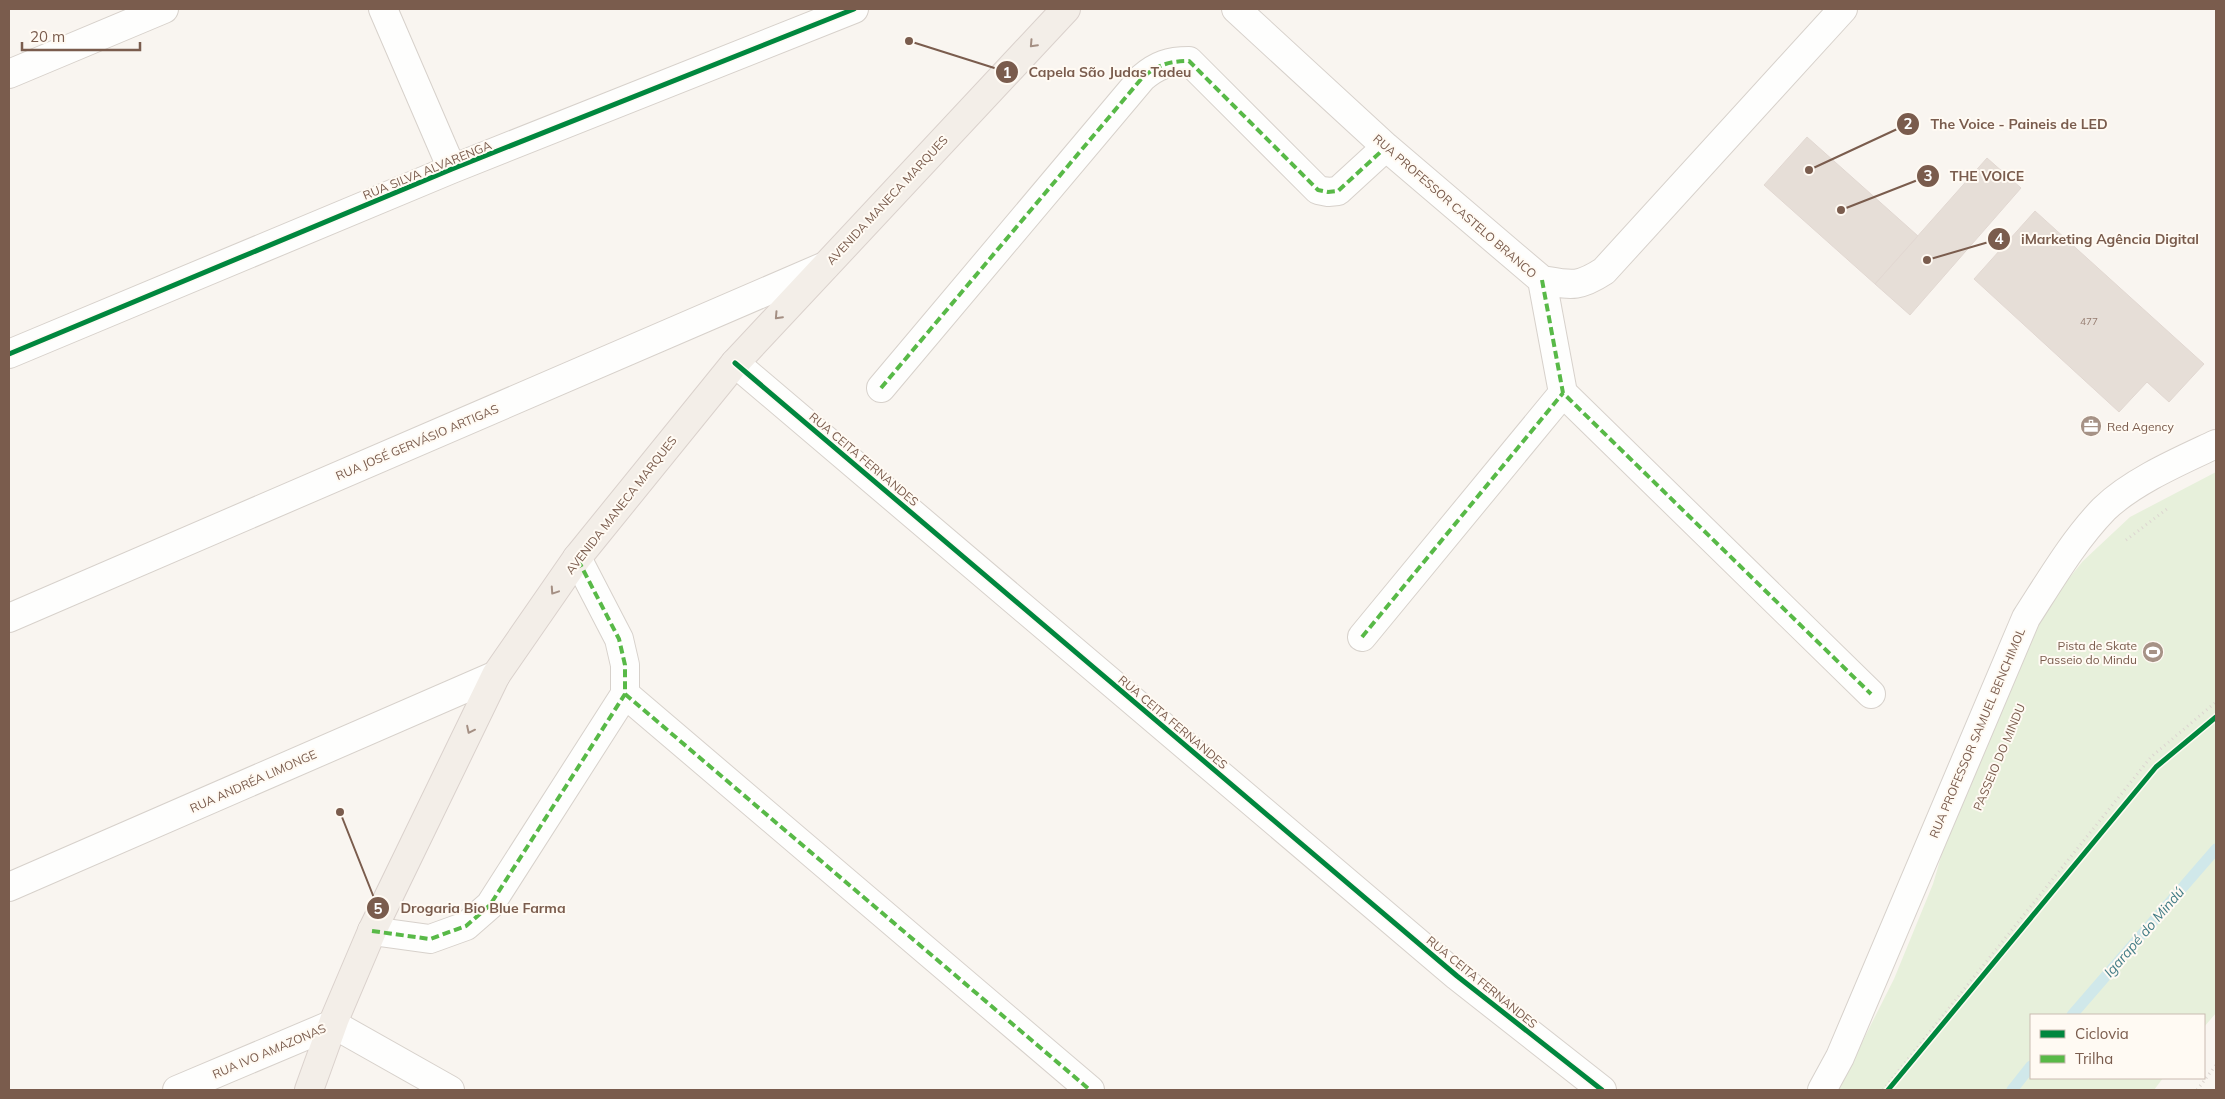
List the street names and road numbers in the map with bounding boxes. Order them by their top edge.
street label: RUA PROFESSOR CASTELO BRANCO [1370,131,1540,281]
street label: AVENIDA MANECA MARQUES [823,132,951,268]
street label: RUA SILVA ALVARENGA [361,137,494,203]
street label: RUA JOSÉ GERVÁSIO ARTIGAS [333,401,501,483]
street label: RUA CEITA FERNANDES [806,409,922,509]
street label: AVENIDA MANECA MARQUES [562,433,680,577]
street label: RUA PROFESSOR SAMUEL BENCHIMOL [1926,625,2028,840]
street label: RUA CEITA FERNANDES [1115,672,1231,772]
street label: PASSEIO DO MINDU [1970,701,2028,813]
street label: RUA ANDRÉA LIMONGE [187,746,319,816]
street label: RUA CEITA FERNANDES [1424,933,1540,1031]
street label: RUA IVO AMAZONAS [210,1020,328,1082]

